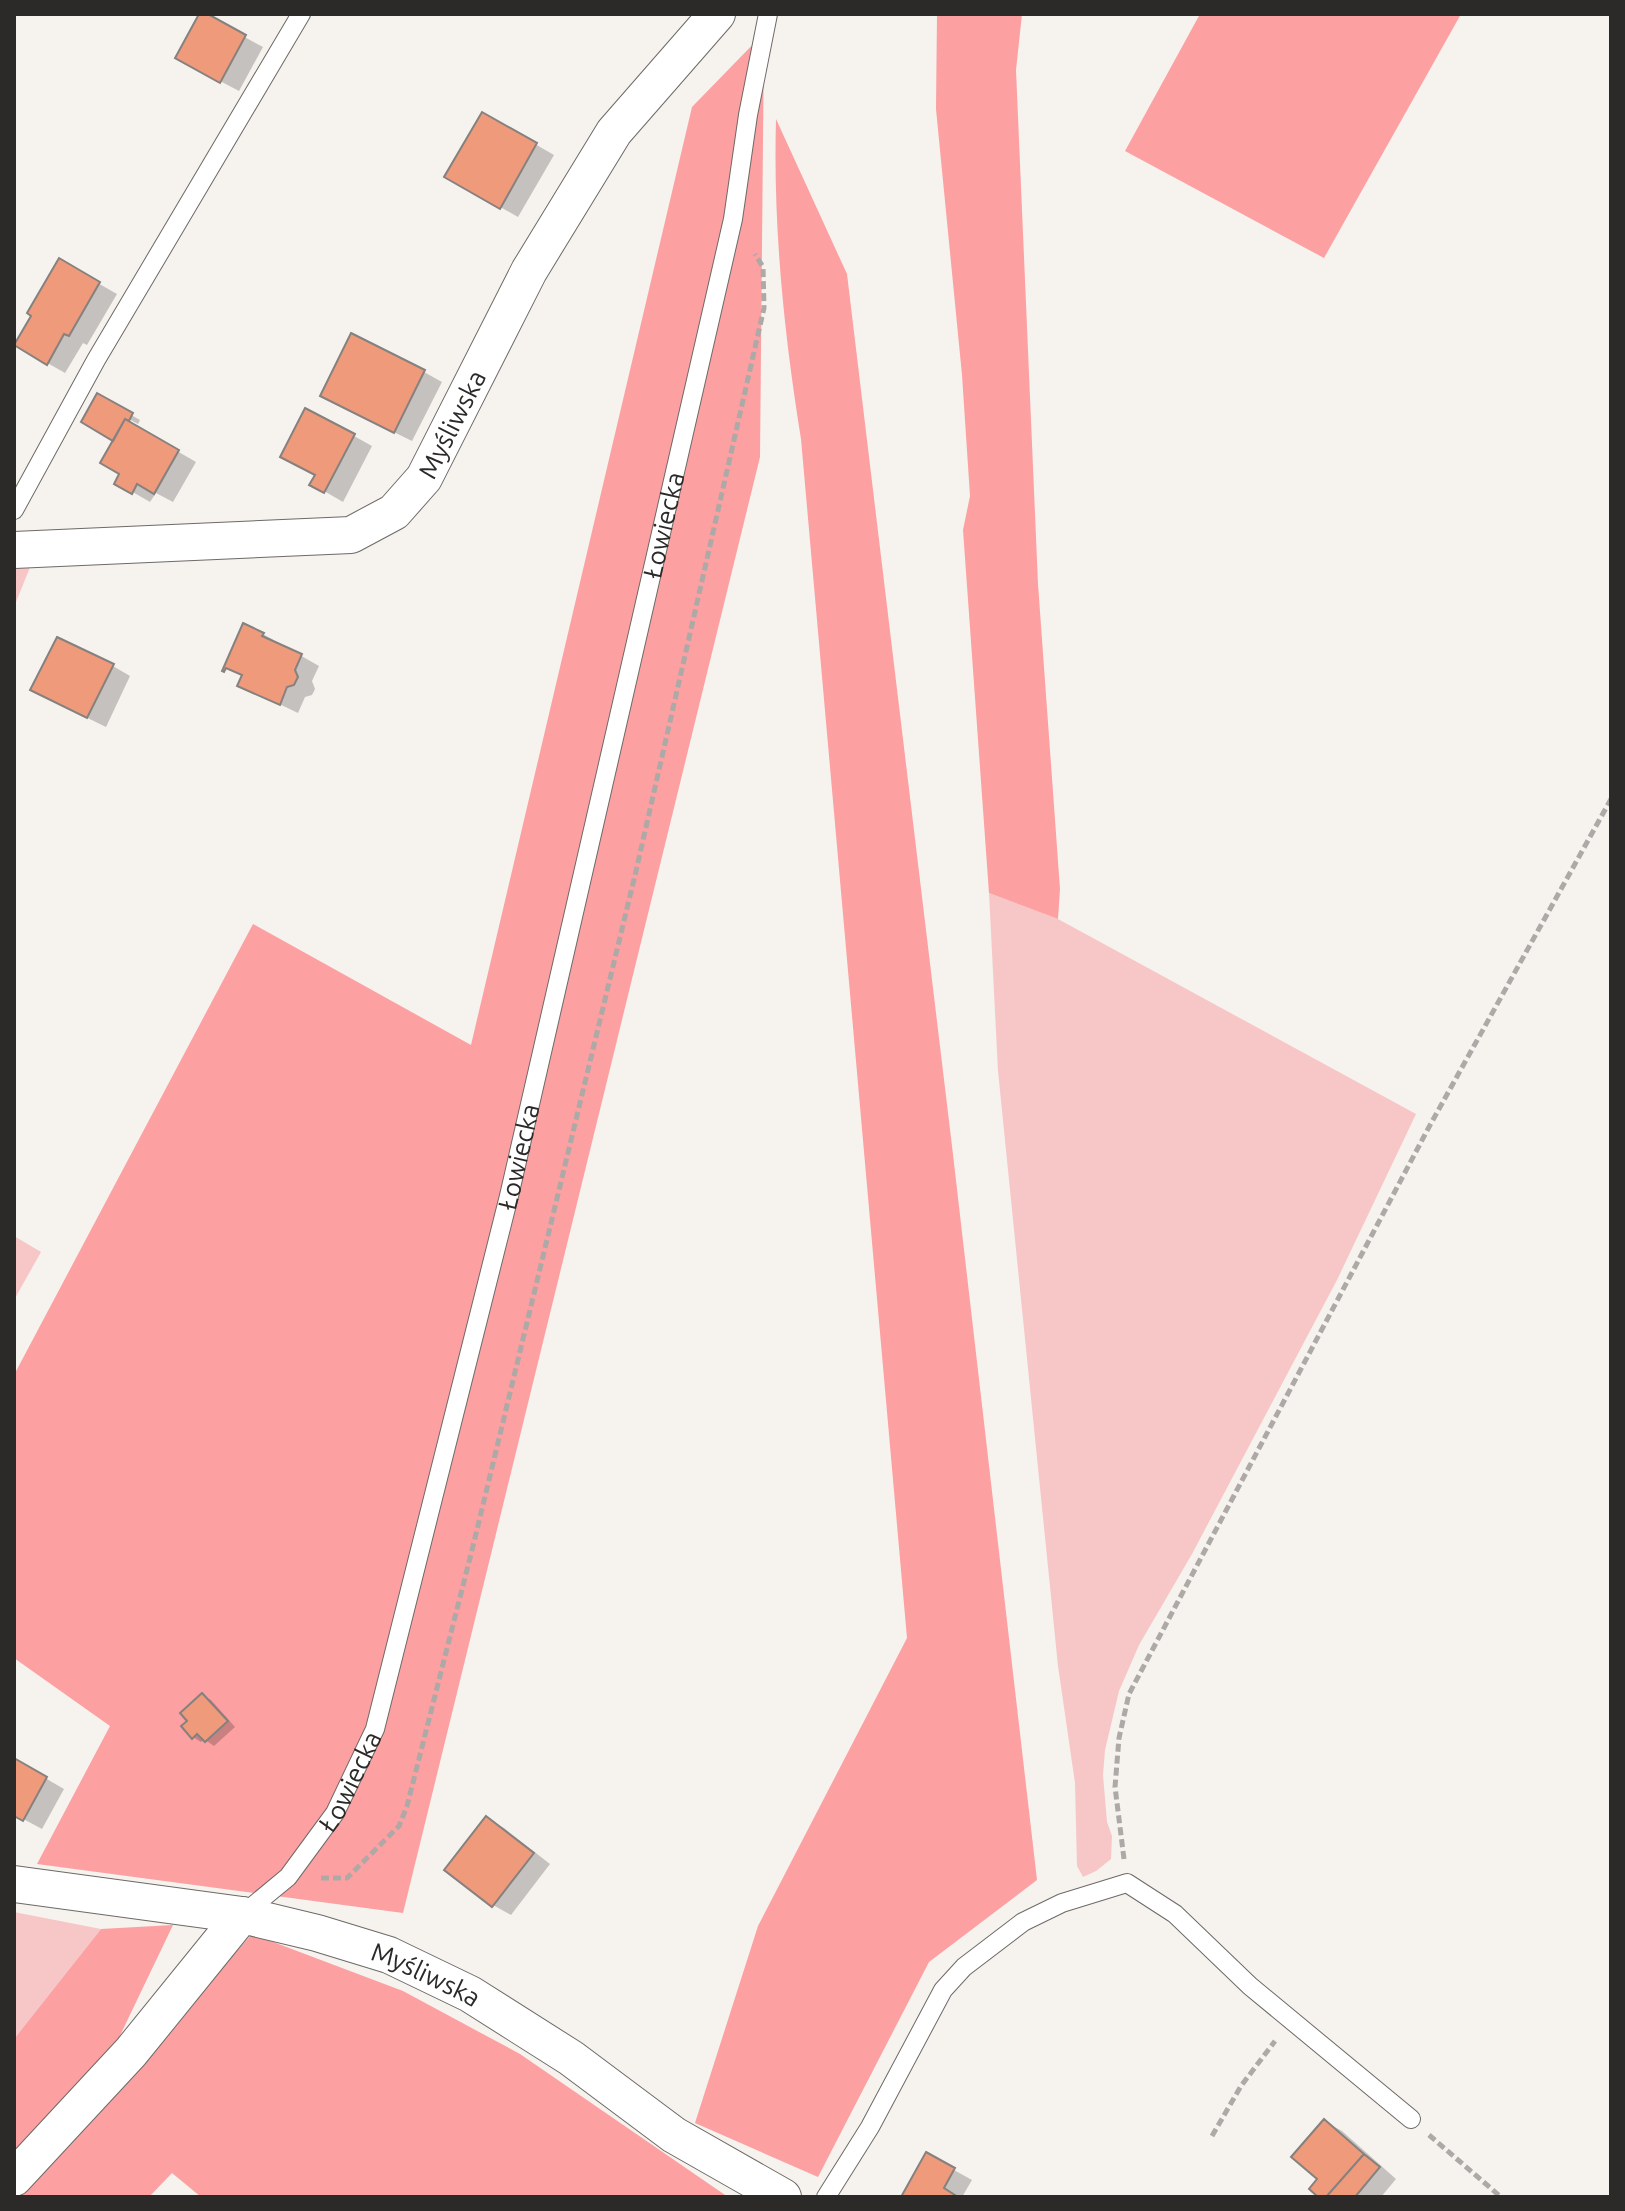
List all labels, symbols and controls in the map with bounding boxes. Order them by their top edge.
street label: Myśliwska [412,365,491,483]
street label: Łowiecka [637,469,689,581]
street label: Łowiecka [492,1101,544,1213]
street label: Łowiecka [312,1726,386,1837]
street label: Myśliwska [368,1936,487,2012]

